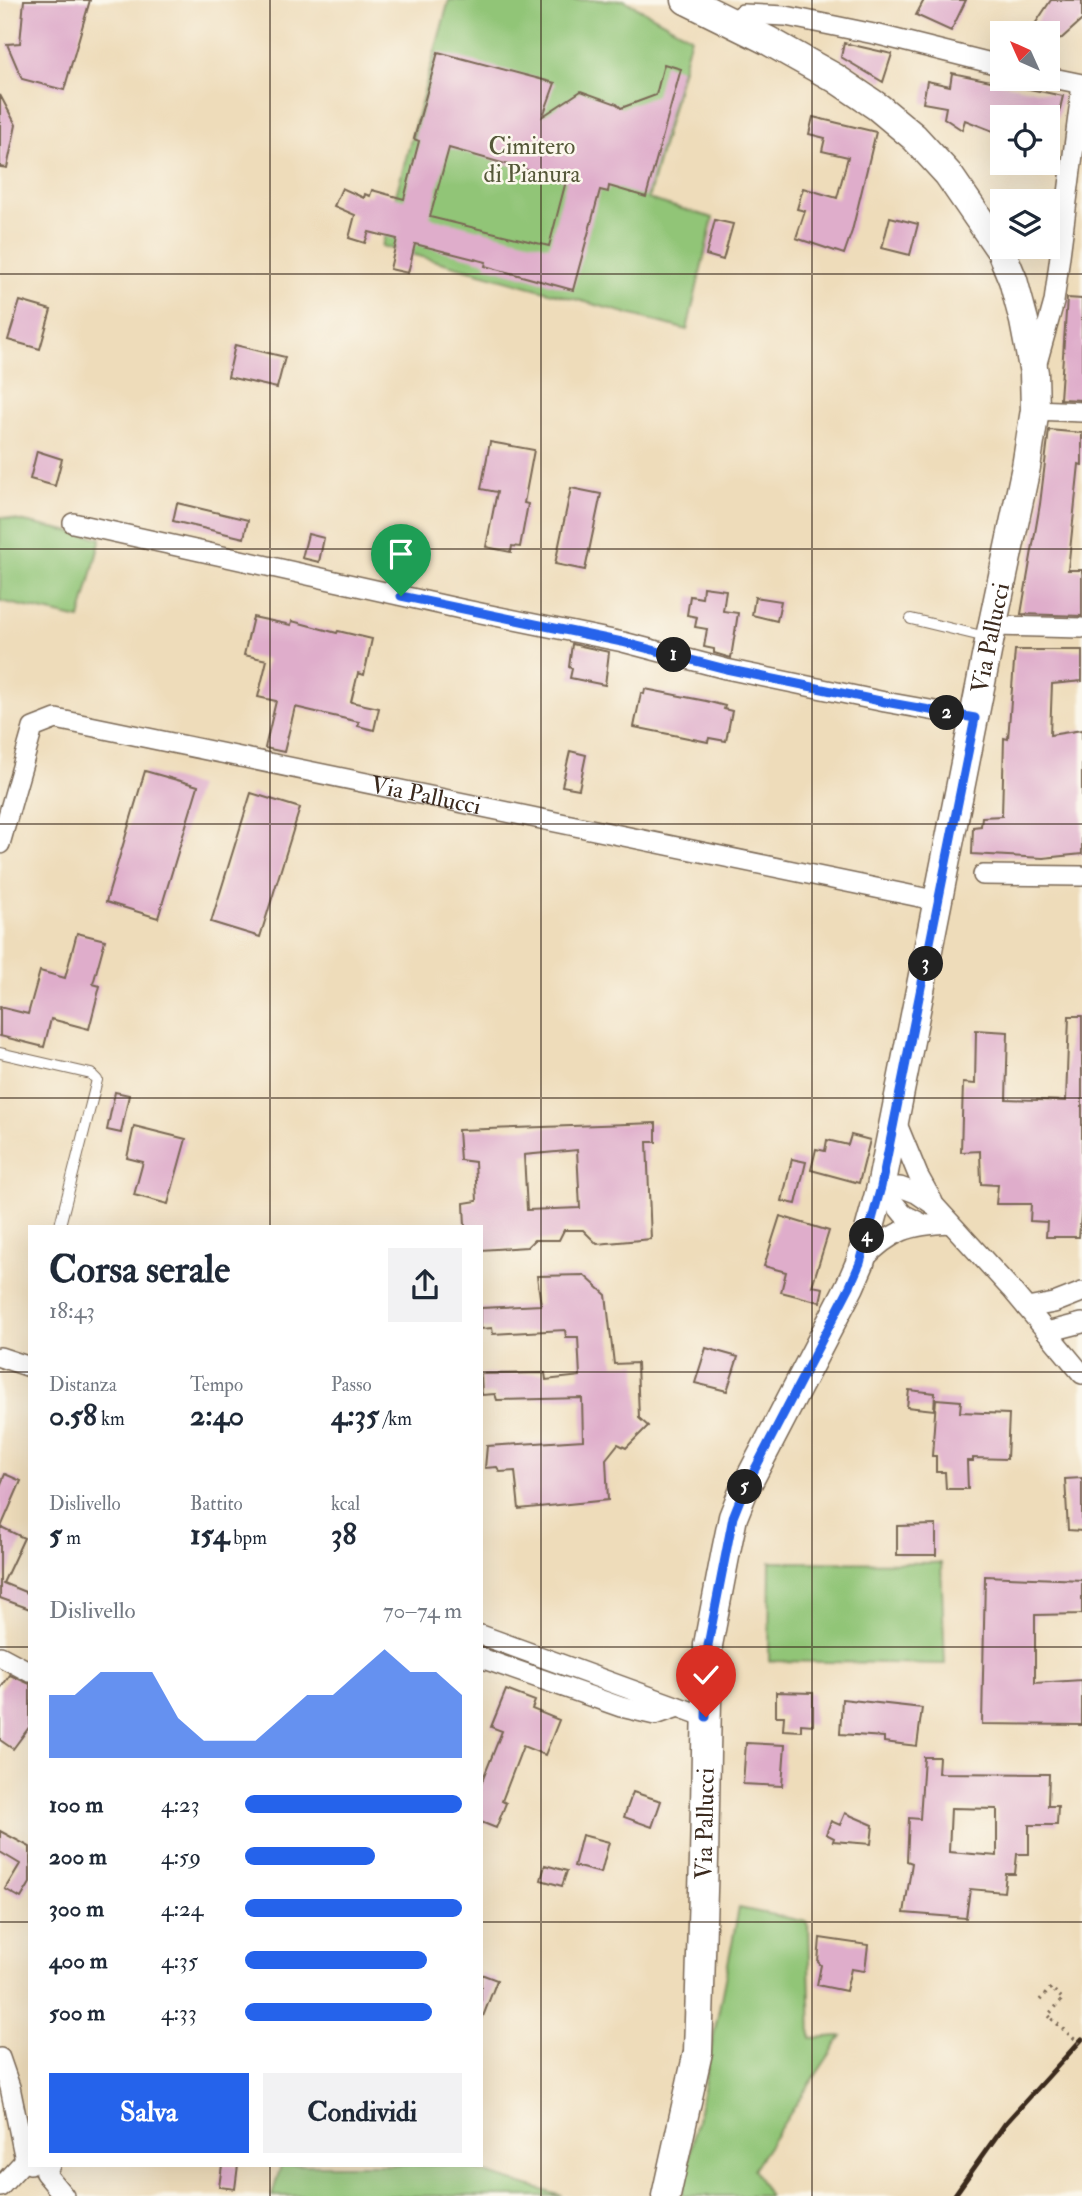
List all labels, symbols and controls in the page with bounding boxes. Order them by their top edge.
north arrow [990,21,1060,91]
map controls [990,21,1060,259]
button: locate [990,105,1060,175]
park label: Cimitero di Pianura [484,131,582,190]
button: layers [990,189,1060,259]
pin [371,524,431,596]
icon: arrive [382,535,420,573]
street label: Via Pallucci [964,580,1017,696]
pin: 1 [656,638,692,672]
text: 1 [670,642,677,666]
pin: 2 [930,696,964,730]
text: 2 [942,700,951,724]
street label: Via Pallucci [368,769,484,822]
pin: 3 [908,946,944,982]
text: 3 [922,951,929,975]
pin: 4 [850,1218,884,1254]
text: 4 [861,1223,872,1247]
text: Corsa serale [49,1246,230,1294]
button: share [388,1248,462,1322]
text: 18:43 [49,1296,95,1325]
text: Distanza [49,1373,117,1397]
text: Tempo [190,1373,243,1397]
text: Passo [331,1373,372,1397]
text: 0.58 [49,1397,97,1434]
text: 2:40 [190,1397,244,1434]
text: 4:35 [331,1397,379,1434]
text: km [97,1407,125,1431]
text: /km [379,1407,412,1431]
pin: 5 [728,1470,762,1504]
text: 5 [740,1474,749,1498]
text: Dislivello [49,1492,121,1516]
text: Battito [190,1492,243,1516]
text: kcal [331,1492,360,1516]
text: 5 [49,1516,62,1553]
text: 154 [190,1516,229,1553]
text: 38 [331,1516,357,1553]
text: m [62,1526,81,1550]
text: bpm [229,1526,267,1550]
text: Dislivello [49,1596,136,1625]
text: 70–74 m [383,1596,462,1625]
pin [676,1645,736,1717]
icon: check [687,1656,725,1694]
street label: Via Pallucci [688,1767,721,1880]
text: 100 m [49,1790,103,1819]
text: 4:23 [161,1790,200,1819]
text: 200 m [49,1842,107,1871]
text: 4:59 [161,1842,201,1871]
text: 300 m [49,1894,104,1923]
text: 4:24 [161,1894,203,1923]
text: 400 m [49,1946,108,1975]
text: 4:35 [161,1946,198,1975]
text: 500 m [49,1998,105,2027]
text: 4:33 [161,1998,197,2027]
button: Salva [49,2073,249,2153]
button: Condividi [263,2073,462,2153]

